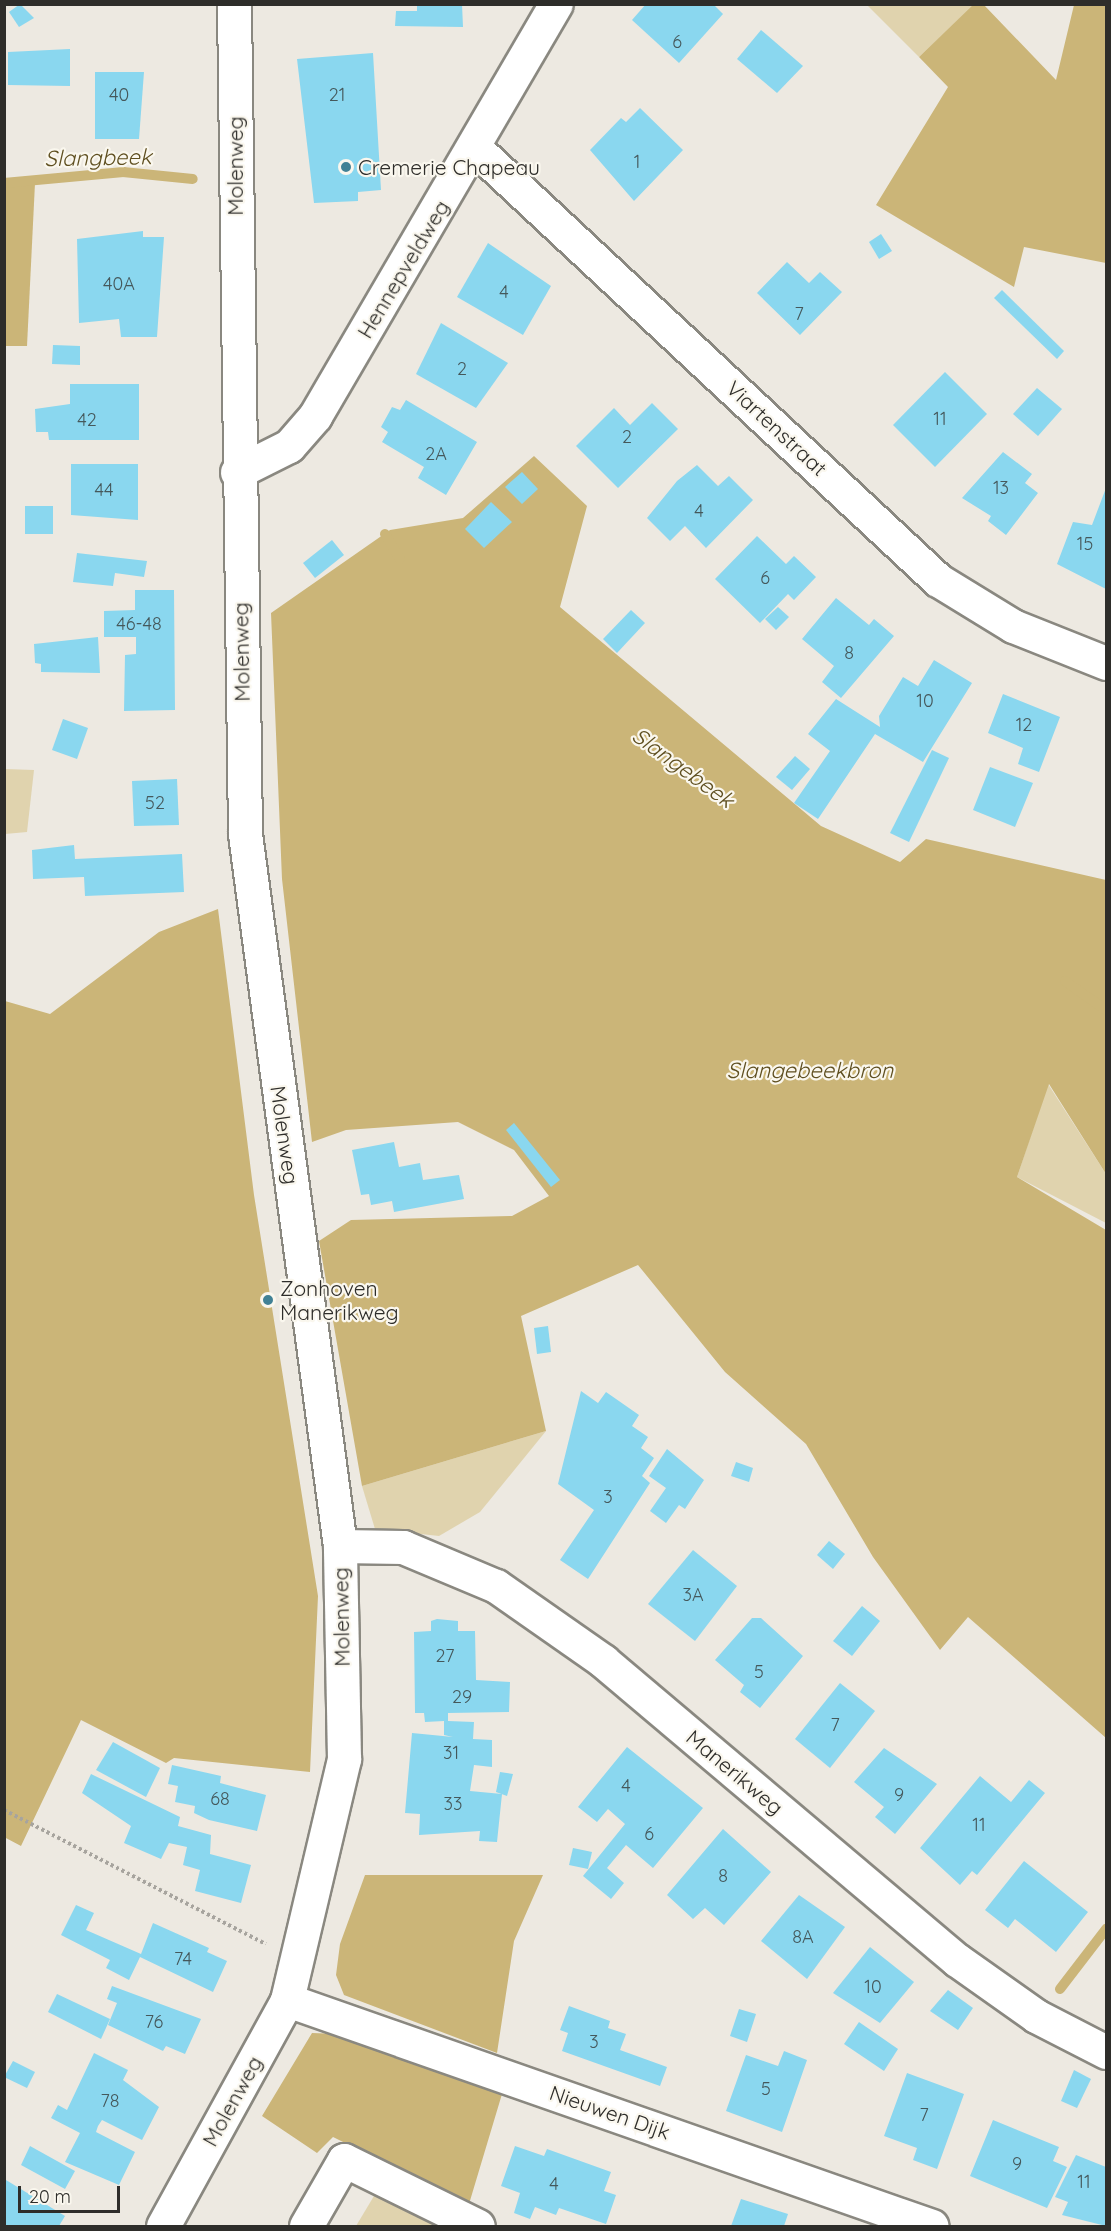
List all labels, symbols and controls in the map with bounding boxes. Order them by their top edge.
house number: 6 [672,31,682,53]
house number: 40 [109,84,129,106]
house number: 21 [329,84,345,106]
street label: Molenweg [222,116,248,216]
water label: Slangbeek [44,144,152,172]
house number: 1 [634,151,640,173]
place label: Cremerie Chapeau [358,154,540,180]
marker: Cremerie Chapeau [339,160,353,174]
street label: Hennepveldweg [352,195,454,343]
house number: 40A [103,273,135,295]
house number: 4 [499,281,509,303]
house number: 7 [794,303,804,325]
house number: 2 [457,358,467,380]
street label: Viartenstraat [722,375,832,481]
house number: 11 [933,408,947,430]
house number: 42 [77,409,97,431]
house number: 2 [622,426,632,448]
house number: 2A [425,443,447,465]
house number: 13 [993,477,1009,499]
house number: 44 [95,479,113,501]
house number: 4 [694,500,704,522]
house number: 15 [1077,533,1093,555]
house number: 6 [760,567,770,589]
street label: Molenweg [228,602,254,702]
house number: 46-48 [116,613,162,635]
house number: 8 [844,642,854,664]
house number: 10 [916,690,934,712]
house number: 12 [1016,714,1032,736]
water label: Slangebeek [627,722,739,814]
house number: 52 [145,792,165,814]
water label: Slangebeekbron [727,1058,893,1084]
street label: Molenweg [266,1084,304,1186]
place label: Zonhoven Manerikweg [280,1275,399,1325]
marker: Zonhoven Manerikweg [261,1293,275,1307]
house number: 3 [603,1486,613,1508]
street label: Molenweg [328,1567,354,1667]
house number: 3A [682,1584,704,1606]
house number: 27 [436,1645,454,1667]
house number: 5 [754,1661,764,1683]
house number: 29 [452,1686,472,1708]
house number: 7 [830,1714,840,1736]
street label: Manerikweg [681,1724,789,1820]
house number: 31 [443,1742,459,1764]
house number: 4 [621,1775,631,1797]
house number: 9 [894,1784,904,1806]
house number: 68 [210,1788,230,1810]
house number: 33 [444,1793,462,1815]
house number: 11 [972,1814,986,1836]
house number: 6 [644,1823,654,1845]
house number: 8 [718,1865,728,1887]
house number: 8A [792,1926,814,1948]
house number: 74 [174,1948,192,1970]
house number: 10 [864,1976,882,1998]
house number: 76 [145,2011,163,2033]
house number: 3 [589,2031,599,2053]
street label: Molenweg [197,2051,267,2151]
house number: 5 [761,2078,771,2100]
street label: Nieuwen Dijk [547,2080,673,2144]
house number: 78 [101,2090,119,2112]
house number: 7 [919,2104,929,2126]
house number: 9 [1012,2153,1022,2175]
house number: 11 [1077,2171,1091,2193]
house number: 4 [549,2173,559,2195]
scale bar [21,2174,123,2212]
text: 20 m [29,2185,71,2208]

